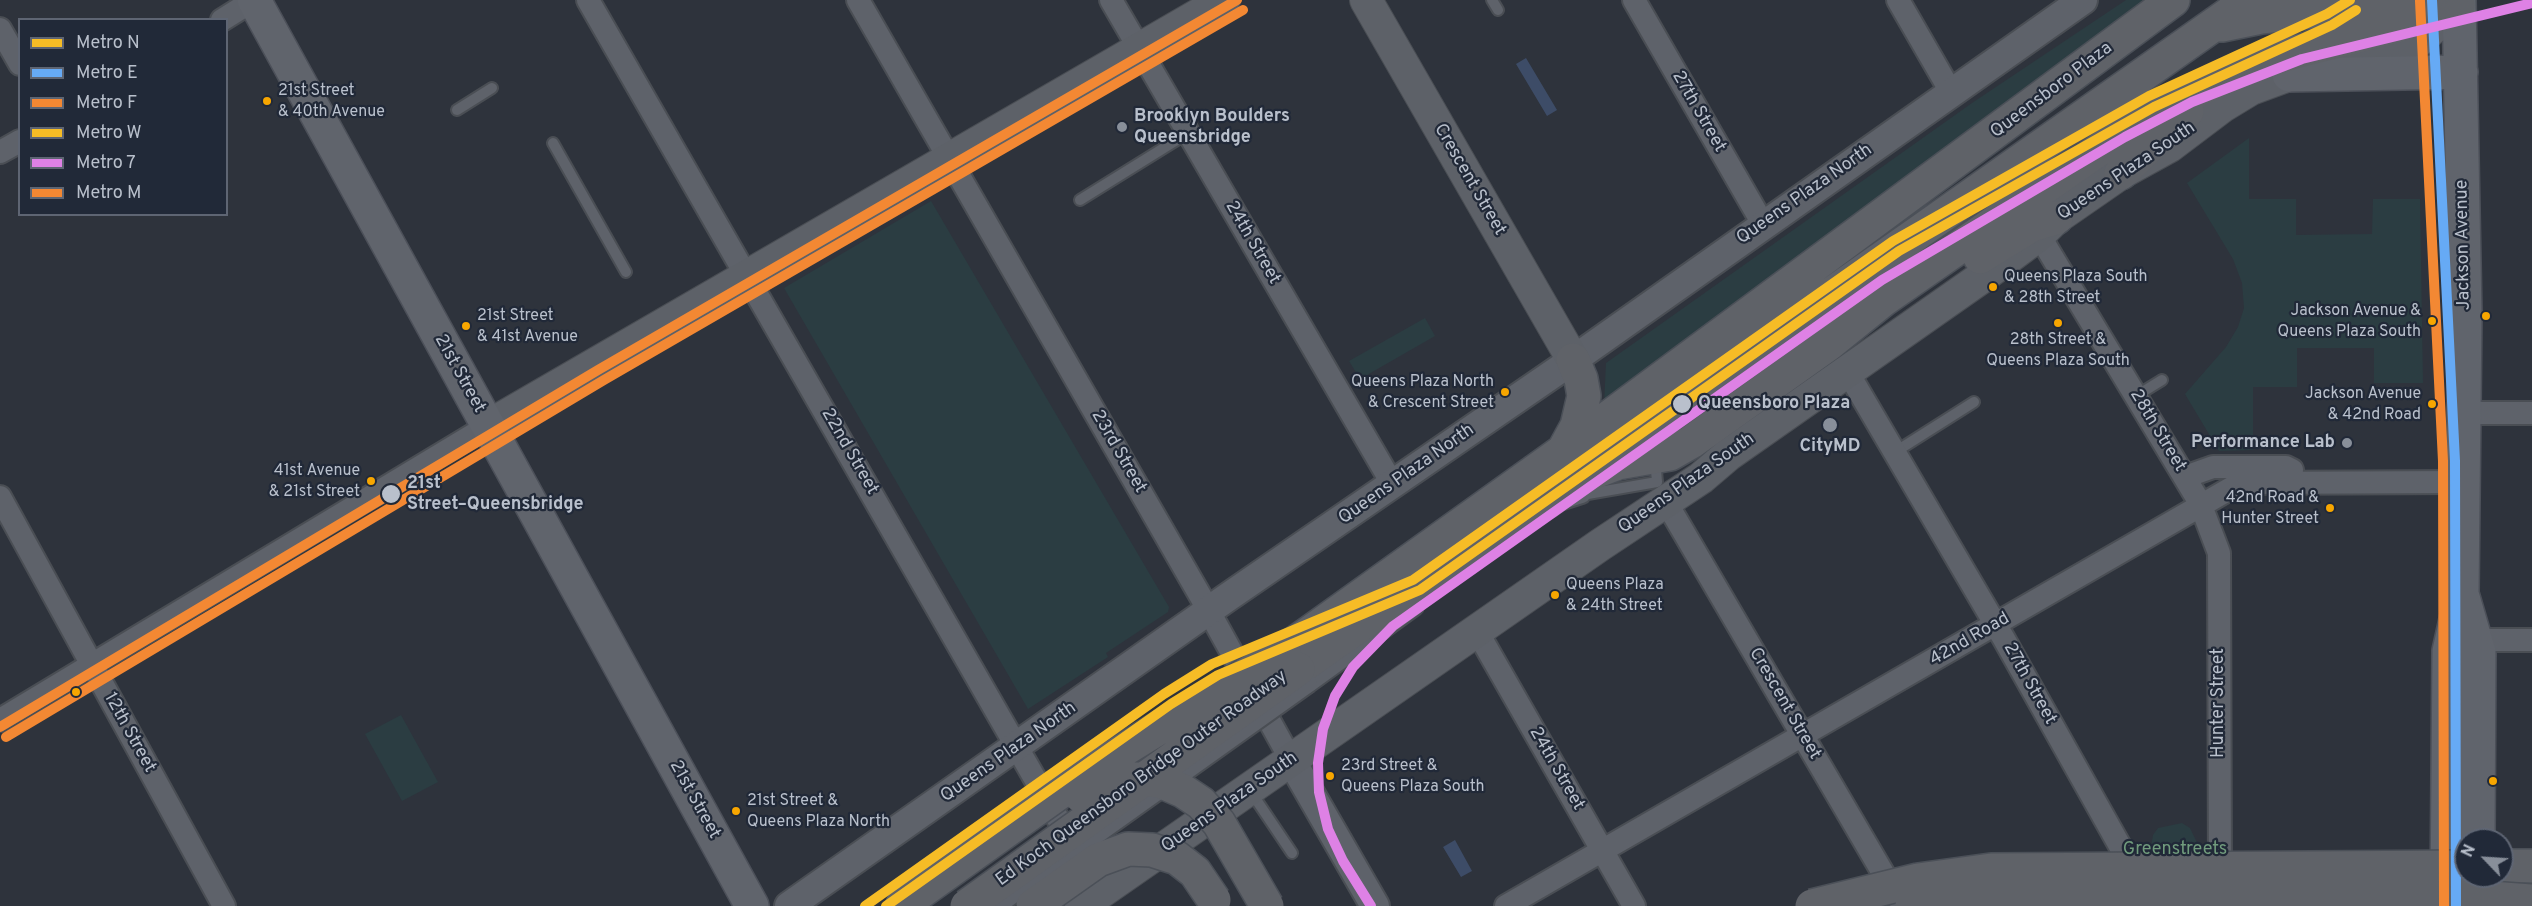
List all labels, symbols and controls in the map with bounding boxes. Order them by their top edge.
legend [18,18,228,216]
text: Metro N [76,32,140,55]
street label: Queensboro Plaza [1987,38,2117,144]
text: Metro E [76,62,138,85]
street label: 27th Street [1666,68,1730,156]
place label: 21st Street & 40th Avenue [278,82,385,120]
text: Metro F [76,92,137,115]
marker: 21st Street & 40th Avenue [261,95,273,107]
place label: Brooklyn Boulders Queensbridge [1134,106,1290,148]
street label: Queens Plaza South [2054,118,2200,226]
marker: Brooklyn Boulders Queensbridge [1115,120,1129,134]
street label: Crescent Street [1428,120,1510,240]
text: Metro W [76,122,142,145]
street label: Queens Plaza North [1733,140,1877,250]
text: Metro 7 [76,152,136,175]
street label: Jackson Avenue [2452,180,2476,310]
text: Metro M [76,182,141,205]
street label: 24th Street [1220,198,1284,288]
place label: Queens Plaza South & 28th Street [2004,268,2147,306]
marker: Queens Plaza South & 28th Street [1987,281,1999,293]
place label: Jackson Avenue & Queens Plaza South [2278,302,2421,340]
place label: 21st Street & 41st Avenue [477,307,578,345]
unlabelled marker [2480,310,2492,322]
marker: Jackson Avenue & Queens Plaza South [2426,315,2438,327]
marker: 28th Street & Queens Plaza South [2052,317,2064,329]
marker: 21st Street & 41st Avenue [460,320,472,332]
street label: 21st Street [429,331,489,417]
place label: 28th Street & Queens Plaza South [1986,331,2130,369]
place label: Queens Plaza North & Crescent Street [1351,373,1494,411]
place label: Jackson Avenue & 42nd Road [2305,385,2421,423]
marker: Queens Plaza North & Crescent Street [1499,386,1511,398]
street label: 28th Street [2124,386,2190,476]
marker: Queensboro Plaza [1671,393,1693,415]
place label: Queensboro Plaza [1698,393,1850,415]
marker: Jackson Avenue & 42nd Road [2426,398,2438,410]
street label: 22nd Street [816,405,882,499]
street label: 23rd Street [1086,407,1150,497]
marker: CityMD [1821,416,1839,434]
street label: Queens Plaza North [1335,420,1479,530]
street label: Queens Plaza South [1615,429,1759,539]
place label: Performance Lab [2191,432,2335,454]
place label: CityMD [1800,436,1860,458]
marker: Performance Lab [2340,436,2354,450]
place label: 41st Avenue & 21st Street [269,462,360,500]
place label: 21st Street–Queensbridge [407,473,584,516]
marker: 41st Avenue & 21st Street [365,475,377,487]
marker: 21st Street–Queensbridge [380,483,402,505]
place label: 42nd Road & Hunter Street [2221,489,2319,527]
marker: 42nd Road & Hunter Street [2324,502,2336,514]
place label: Queens Plaza & 24th Street [1566,576,1664,614]
marker: Queens Plaza & 24th Street [1549,589,1561,601]
street label: 42nd Road [1926,608,2014,672]
street label: 27th Street [1998,639,2060,729]
street label: Crescent Street [1743,644,1825,764]
street label: Hunter Street [2208,648,2230,758]
street label: Ed Koch Queensboro Bridge Outer Roadway [992,666,1292,892]
unlabelled marker [70,686,82,698]
street label: 12th Street [98,689,160,777]
street label: Queens Plaza North [937,698,1081,808]
street label: 24th Street [1524,724,1588,814]
street label: Queens Plaza South [1158,748,1302,858]
street label: 21st Street [664,757,724,843]
place label: 23rd Street & Queens Plaza South [1341,757,1484,795]
marker: 23rd Street & Queens Plaza South [1324,770,1336,782]
unlabelled marker [2487,775,2499,787]
place label: 21st Street & Queens Plaza North [747,792,890,830]
marker: 21st Street & Queens Plaza North [730,805,742,817]
north arrow [2454,828,2514,888]
park label: Greenstreets [2123,839,2227,861]
text: N [2458,842,2481,861]

